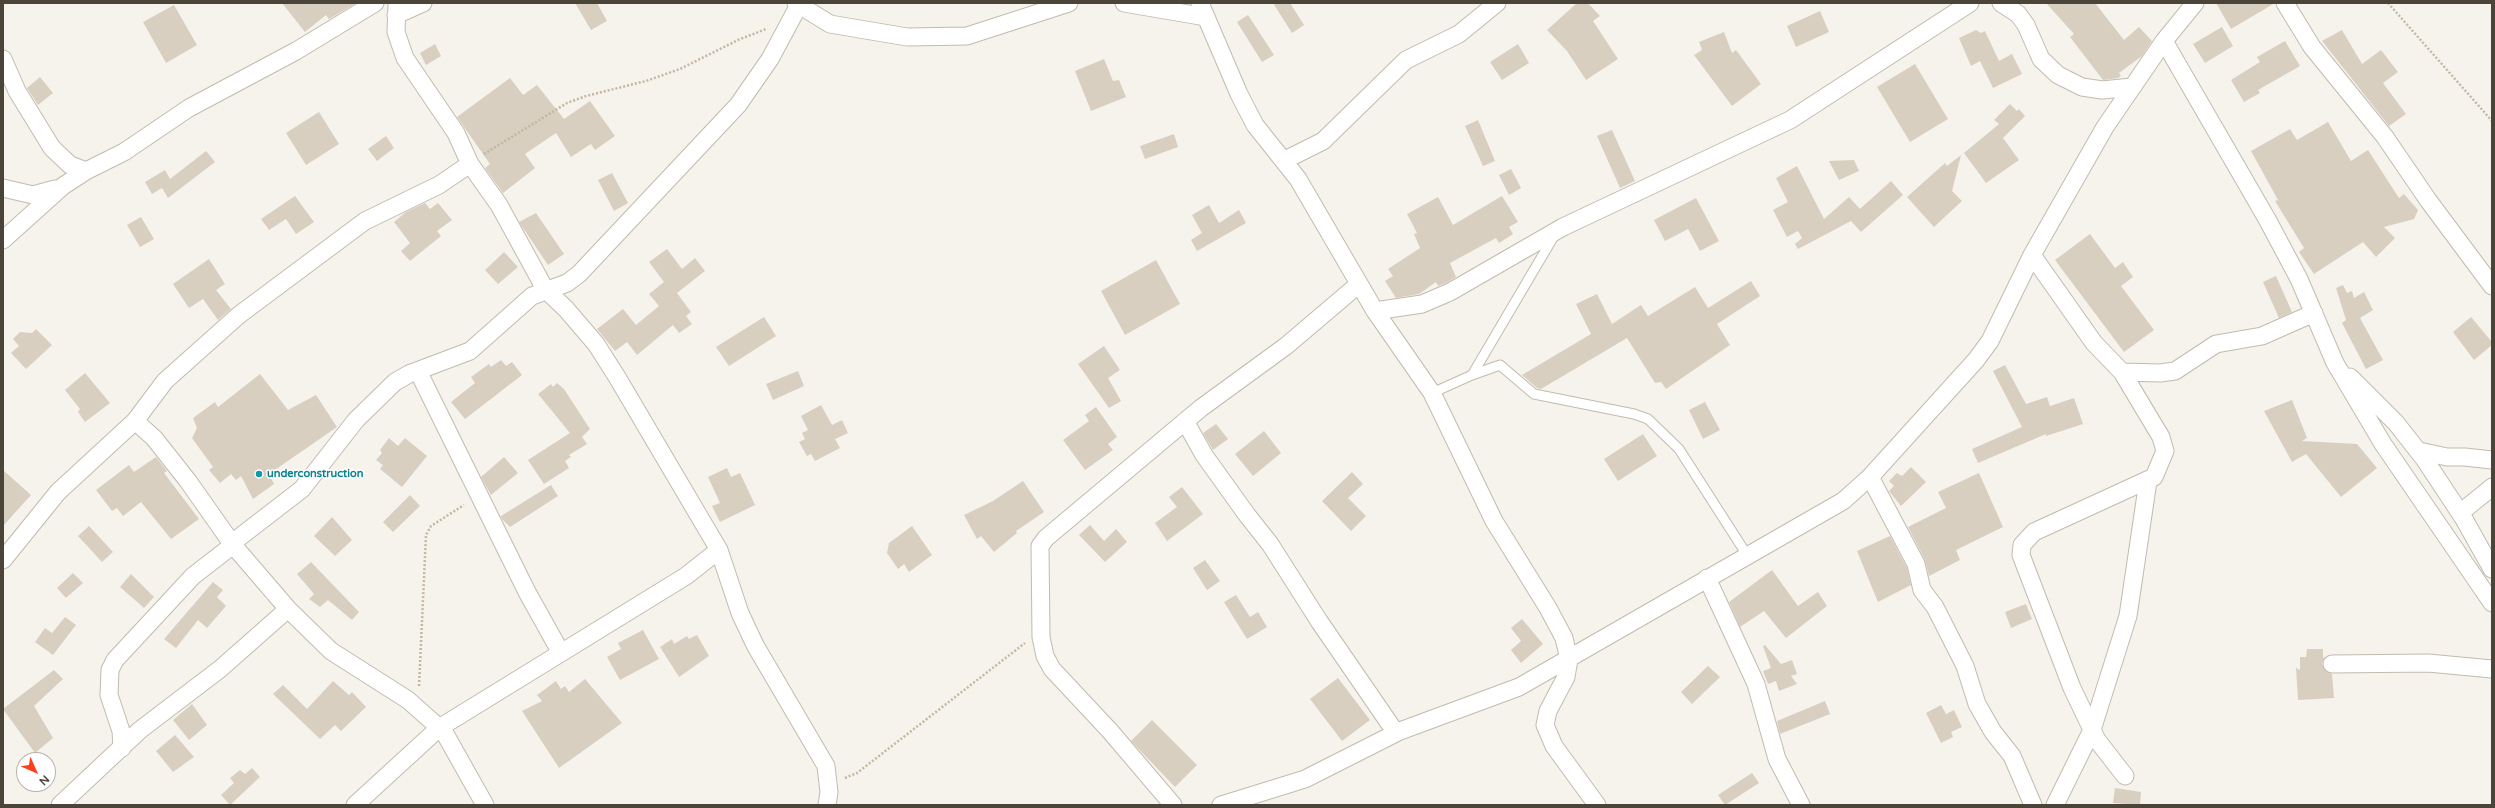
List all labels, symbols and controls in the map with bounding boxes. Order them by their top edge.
place label: underconstruction [267,467,363,481]
marker: underconstruction [254,469,264,479]
north arrow [16,752,56,792]
text: N [36,772,52,788]

